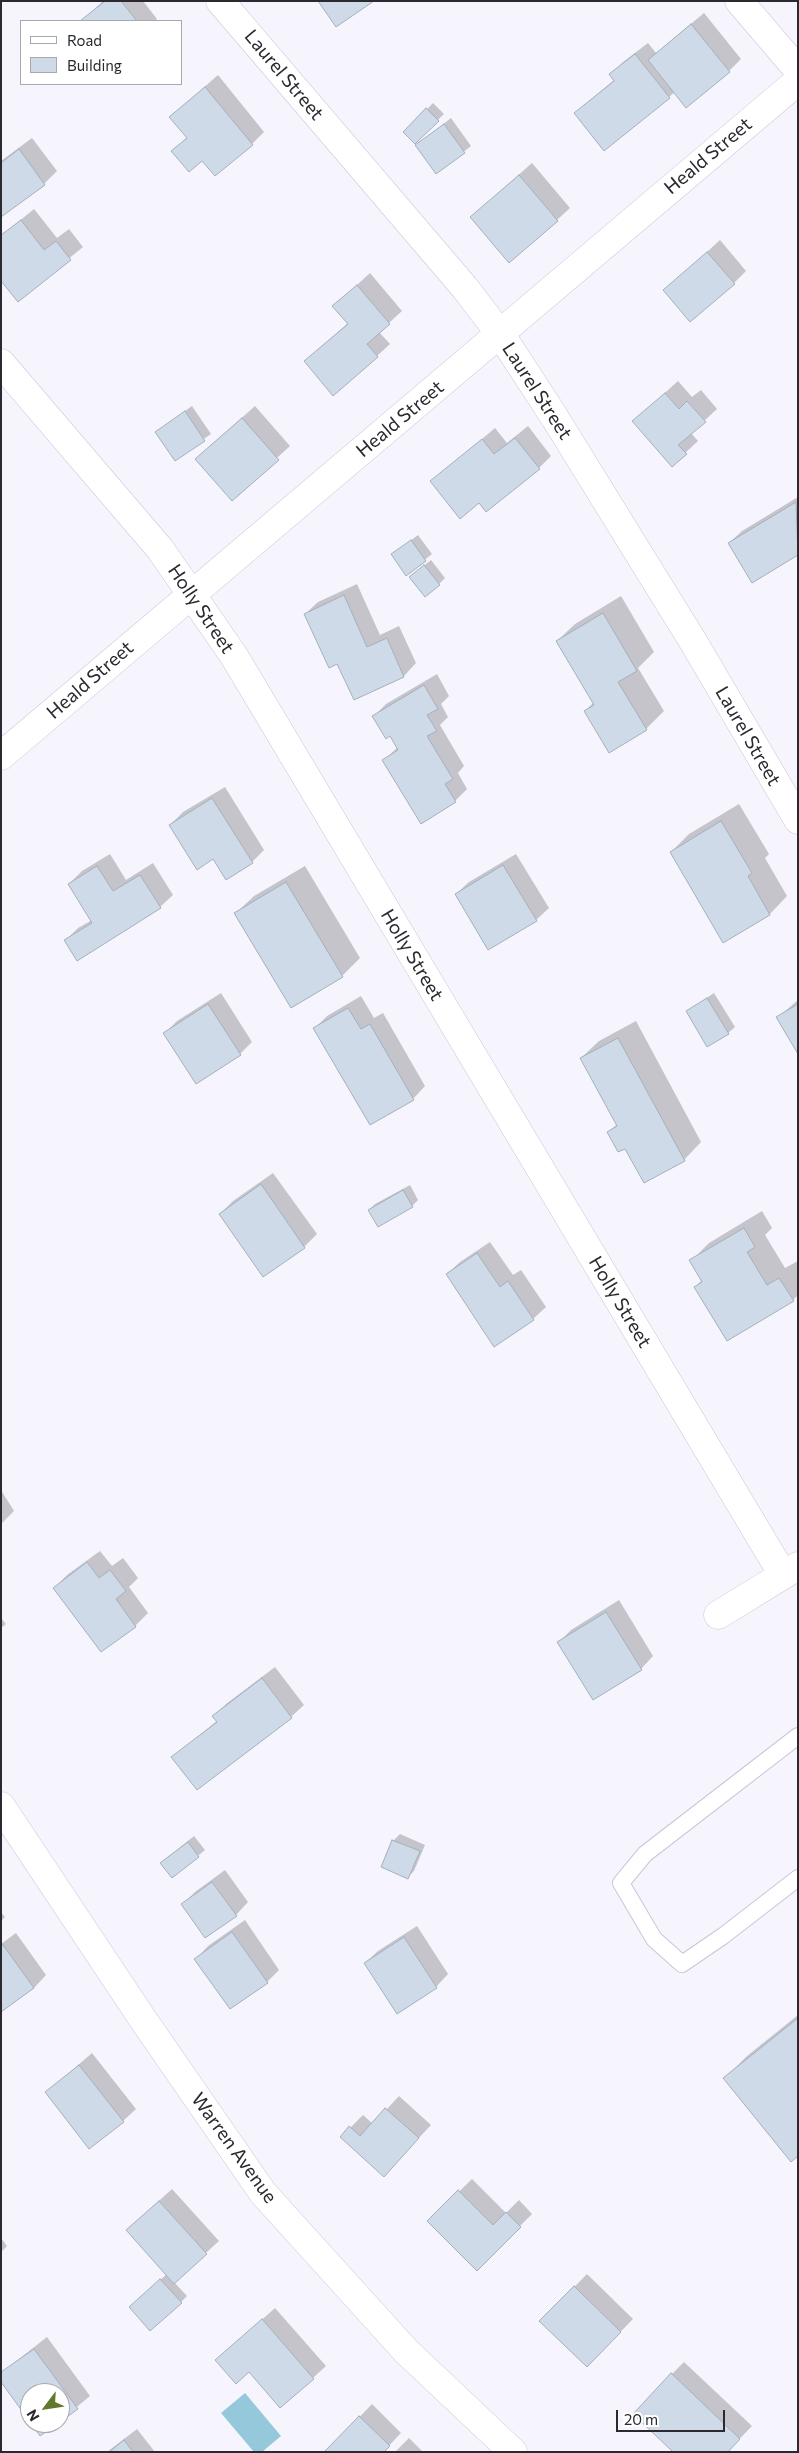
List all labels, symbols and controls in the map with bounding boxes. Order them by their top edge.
legend [20,20,182,85]
street label: Laurel Street [240,25,328,125]
text: Road [67,31,102,49]
text: Building [67,56,122,74]
street label: Heald Street [660,113,756,199]
street label: Laurel Street [497,338,577,444]
street label: Heald Street [352,376,448,462]
street label: Holly Street [163,560,239,658]
street label: Heald Street [42,636,138,724]
street label: Laurel Street [710,682,786,790]
street label: Holly Street [376,905,448,1005]
street label: Holly Street [584,1252,656,1352]
street label: Warren Avenue [186,2088,282,2208]
north arrow [20,2383,70,2433]
scale bar [619,2400,728,2432]
text: N [23,2407,43,2424]
text: 20 m [624,2410,658,2428]

